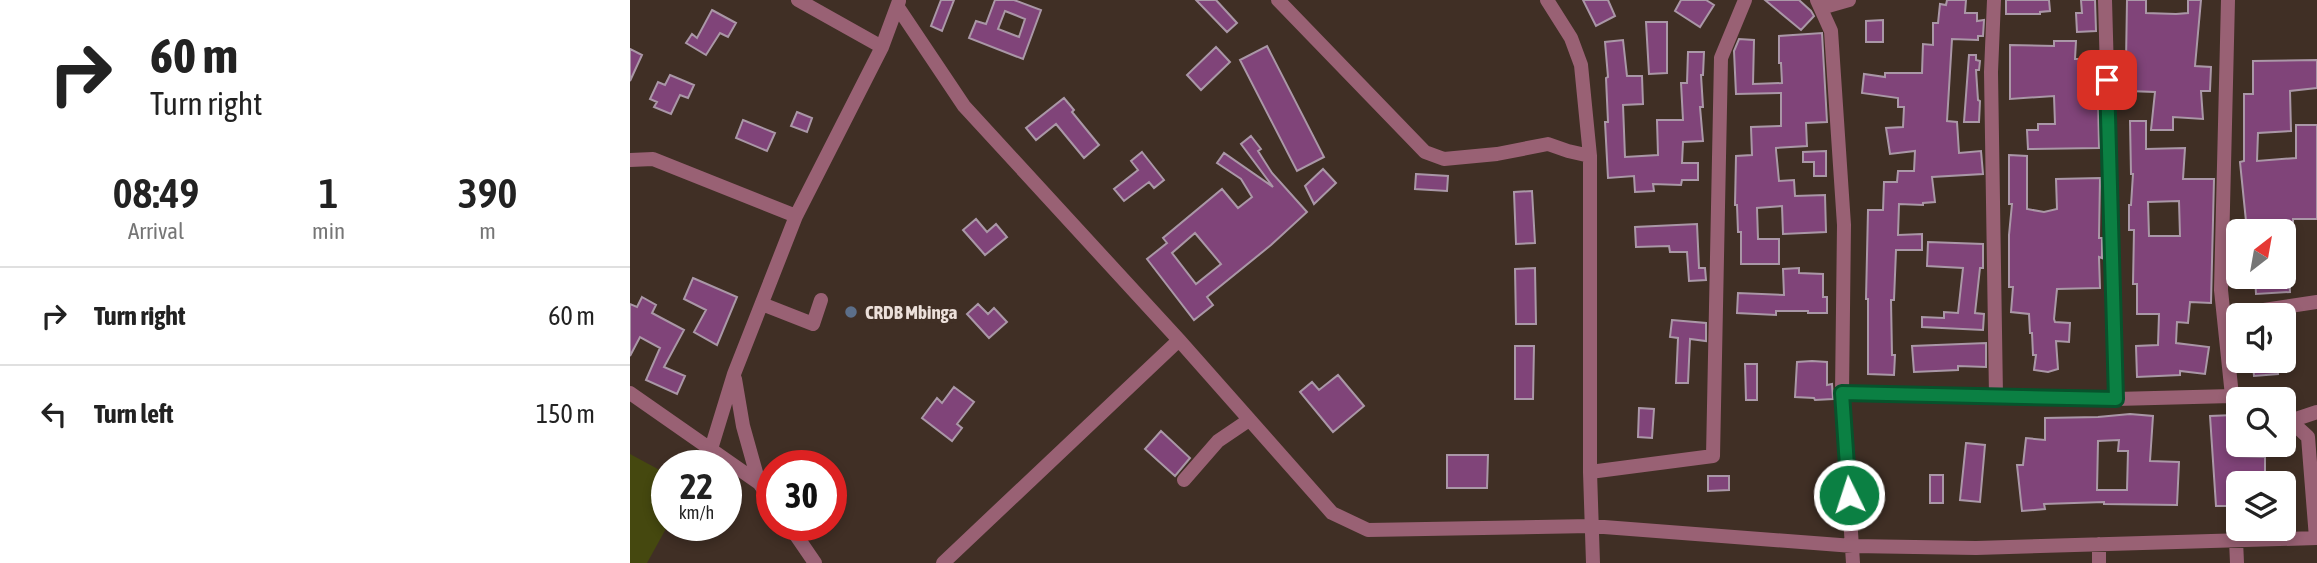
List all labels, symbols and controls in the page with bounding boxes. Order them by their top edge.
text: 60 m [150,27,238,83]
icon: right [35,28,126,119]
pin [2077,50,2137,110]
icon: arrive [2088,61,2126,99]
text: Turn right [150,85,263,122]
text: 08:49 [113,169,199,217]
text: 1 [319,169,338,217]
text: 390 [458,169,517,217]
text: Arrival [128,218,184,244]
text: min [312,218,345,244]
text: m [479,218,496,244]
north arrow [2226,219,2296,289]
map controls [2226,219,2296,541]
icon: right [35,297,73,335]
text: Turn right [94,301,185,331]
text: 60 m [548,301,595,331]
place label: CRDB Mbinga [865,301,957,323]
button: sound [2226,303,2296,373]
marker: CRDB Mbinga [843,304,859,320]
button: search [2226,387,2296,457]
icon: left [35,395,73,433]
text: Turn left [94,399,174,429]
text: 150 m [536,399,595,429]
speed limit sign: 30 [756,450,847,541]
position arrow [1812,458,1886,532]
text: 22 [680,466,713,506]
button: layers [2226,471,2296,541]
text: km/h [679,502,714,523]

